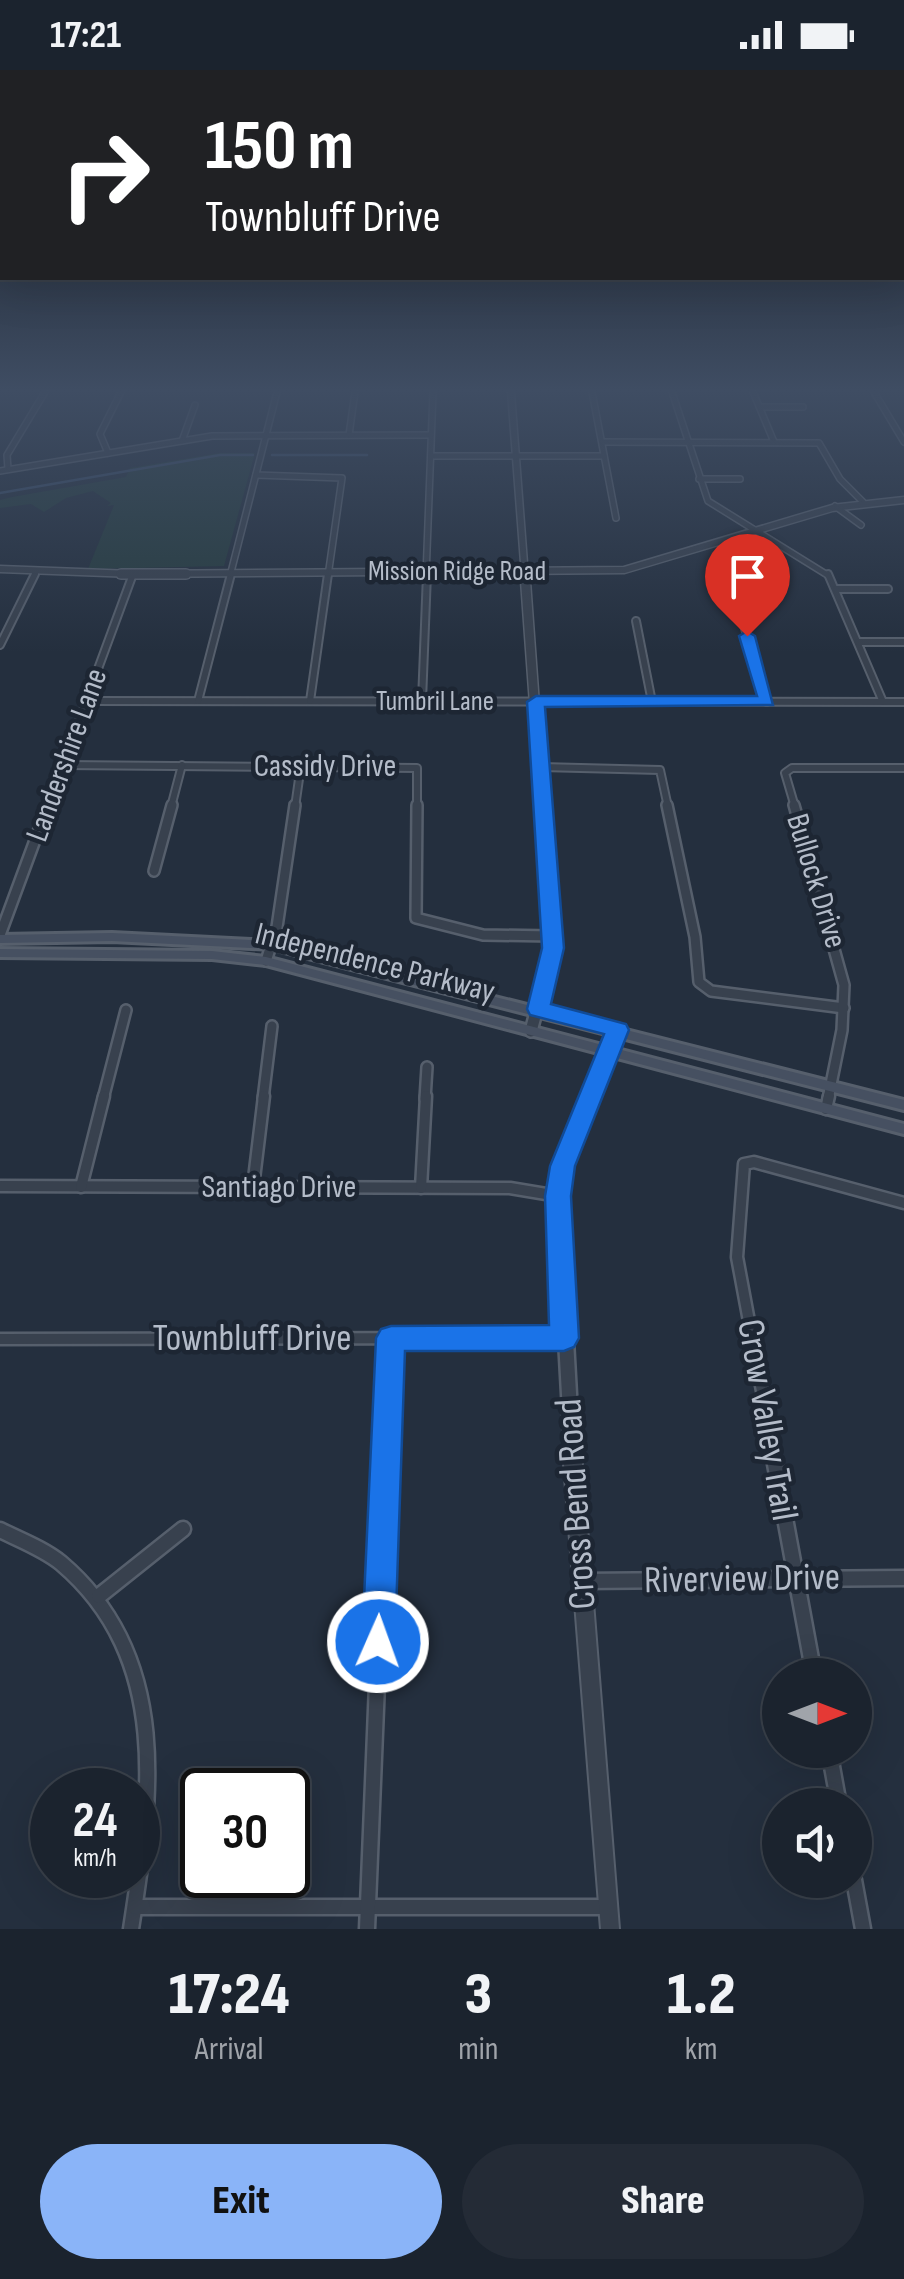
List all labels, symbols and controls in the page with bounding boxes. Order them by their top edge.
text: 17:21 [50,13,121,58]
text: 150 m [205,105,354,189]
icon: right [40,110,170,240]
text: Townbluff Drive [205,190,441,245]
pin [705,534,790,637]
icon: arrive [720,549,775,604]
street label: Mission Ridge Road [368,555,546,588]
street label: Landershire Lane [18,663,116,847]
street label: Tumbril Lane [376,685,494,718]
street label: Cassidy Drive [254,747,396,786]
street label: Bullock Drive [777,809,855,953]
street label: Independence Parkway [251,914,499,1012]
street label: Santiago Drive [202,1168,356,1207]
street label: Townbluff Drive [152,1316,352,1361]
street label: Crow Valley Trail [727,1316,807,1524]
street label: Cross Bend Road [546,1397,606,1611]
street label: Riverview Drive [644,1555,840,1603]
position arrow [326,1590,430,1694]
north arrow [762,1658,872,1768]
map controls [762,1658,872,1898]
speed limit sign: 30 [180,1768,310,1898]
button: sound [762,1788,872,1898]
text: 24 [73,1791,117,1851]
text: km/h [73,1843,117,1874]
text: 17:24 [168,1959,290,2031]
text: 3 [465,1959,492,2031]
text: 1.2 [667,1959,736,2031]
text: Arrival [195,2030,264,2069]
text: min [458,2030,499,2069]
text: km [685,2030,718,2069]
button: Exit [40,2144,442,2259]
button: Share [462,2144,864,2259]

